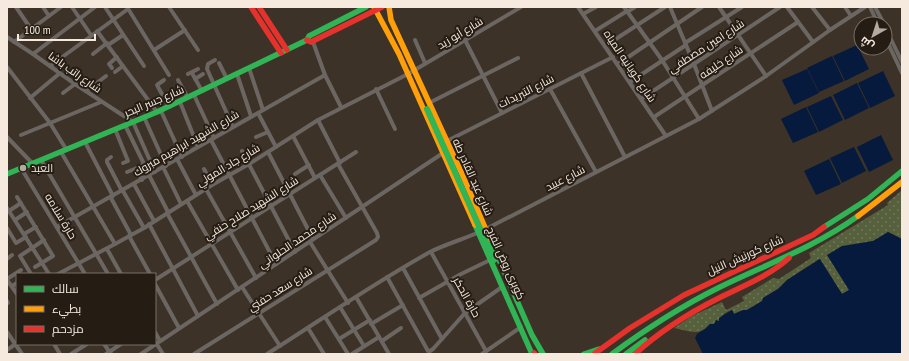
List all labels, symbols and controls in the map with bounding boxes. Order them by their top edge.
street label: شارع أبو زيد [435,14,486,53]
scale bar [18,16,95,42]
street label: شارع امين مصطفي [665,16,748,78]
north arrow [853,16,893,56]
text: 100 m [24,22,51,37]
street label: شارع كوبانيه المياه [600,27,659,105]
text: ش [857,34,877,54]
street label: شارع خليفه [696,42,746,83]
street label: شارع راتب باشا [45,48,105,96]
street label: شارع التبريدات [496,71,557,112]
street label: شارع جسر البحر [121,82,186,121]
street label: شارع الشهيد ابراهيم مبروك [131,107,242,180]
street label: شارع عبد القادر طه [449,136,496,218]
street label: شارع جاد المولي [194,141,263,191]
place label: العبد [31,161,53,175]
street label: شارع عبيد [543,162,588,195]
marker: العبد [18,163,28,173]
street label: شارع الشهيد صلاح حنفي [201,173,302,245]
street label: حارة سلامه [42,191,80,241]
street label: شارع محمد الحلواني [255,209,340,273]
street label: كوبرى روض الفرج [483,224,528,302]
street label: شارع كورنيش النيل [705,232,786,279]
street label: شارع سعد حفني [245,264,316,316]
legend [16,273,156,345]
street label: حارة الحكر [450,273,484,320]
text: سالك [52,281,79,296]
text: بطيء [52,301,81,319]
text: مزدحم [52,321,84,337]

